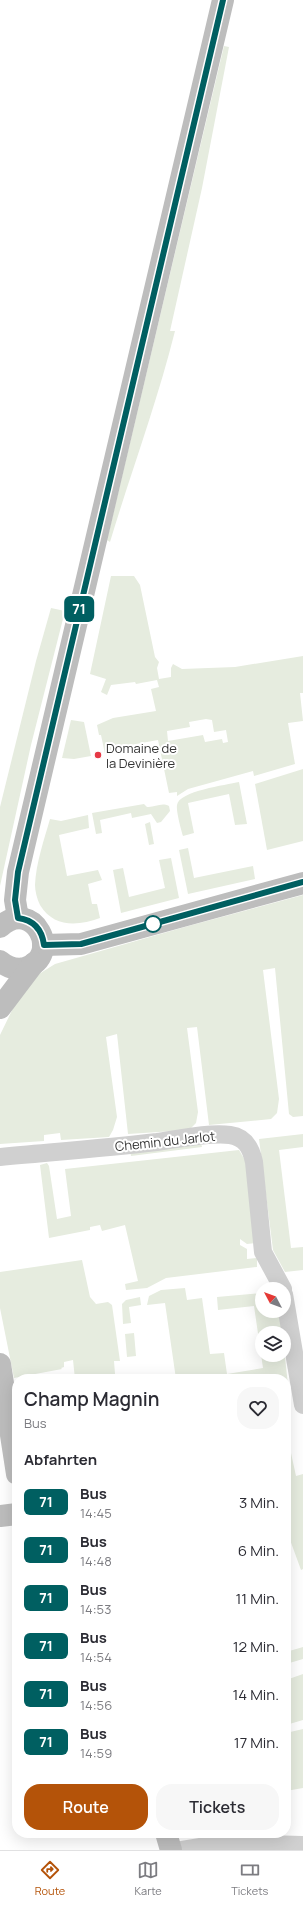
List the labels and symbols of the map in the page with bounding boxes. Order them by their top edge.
line badge: 71 [61,596,97,622]
place label: Domaine de la Devinière [106,739,177,772]
marker: Domaine de la Devinière [93,750,103,760]
unlabelled marker [144,915,162,933]
street label: Chemin du Jarlot [114,1127,216,1155]
north arrow [255,1282,291,1318]

